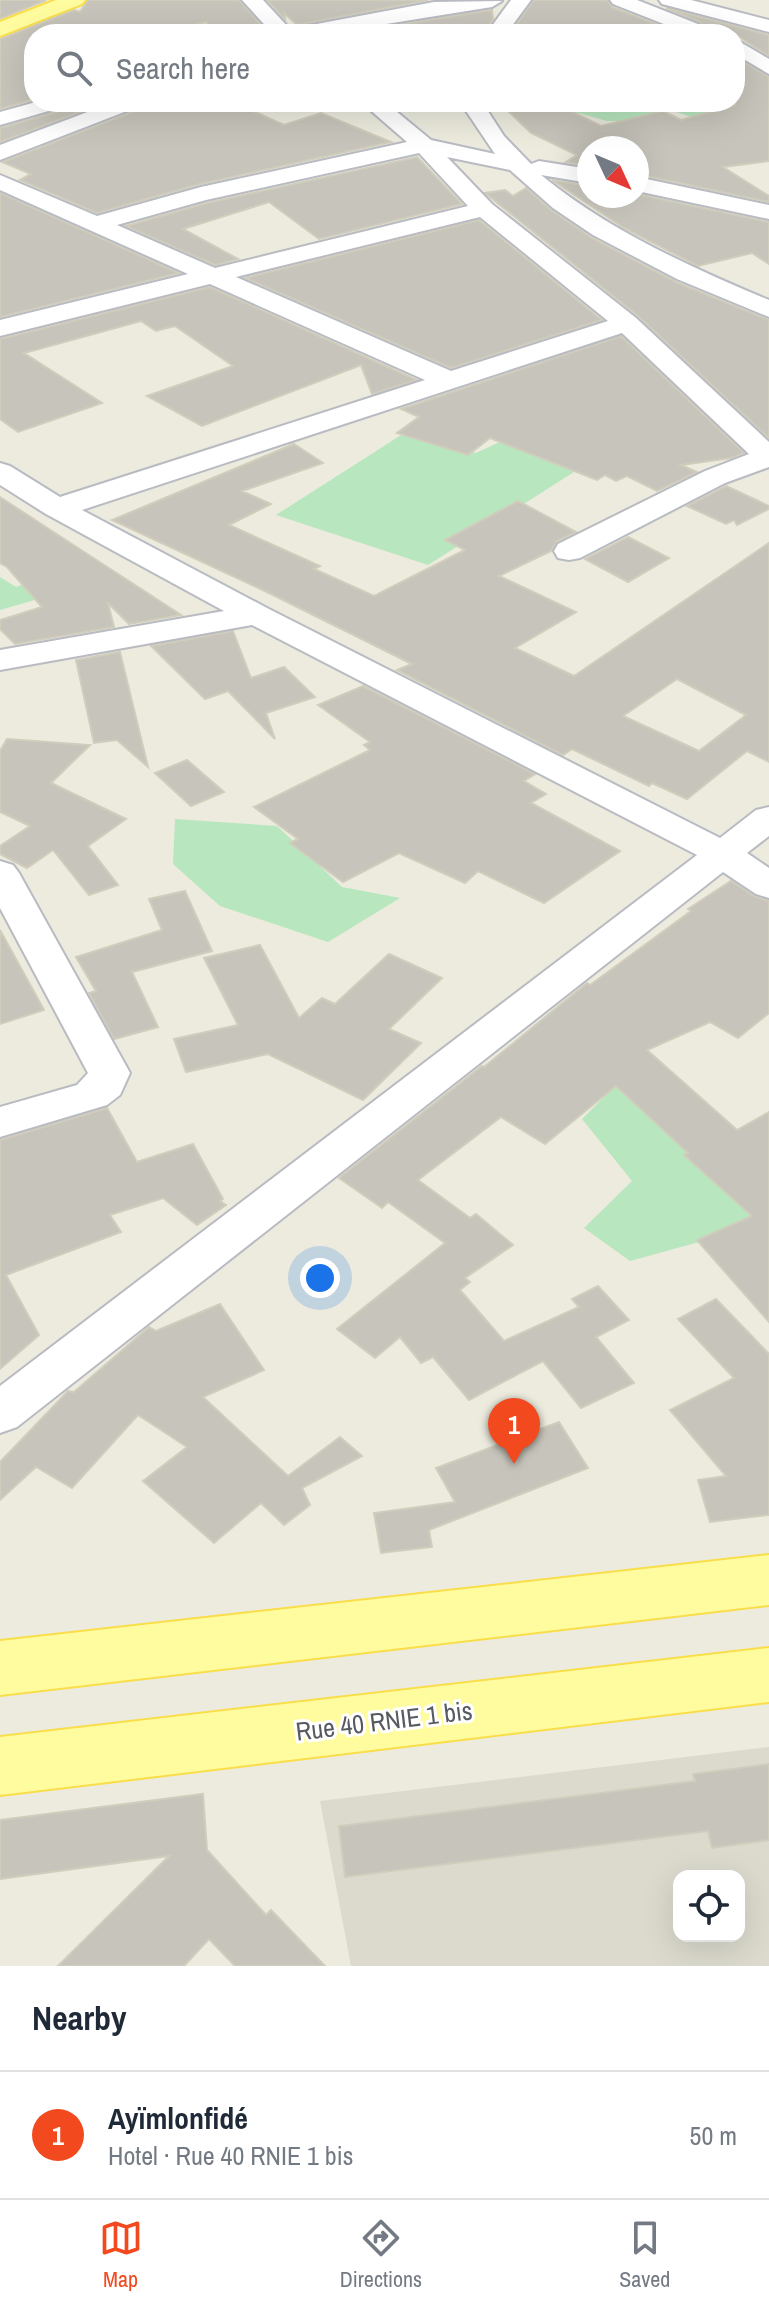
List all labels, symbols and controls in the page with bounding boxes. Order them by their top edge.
search box [24,24,745,112]
icon: search [52,46,96,90]
text: Search here [116,48,250,88]
north arrow [577,136,649,208]
your location [300,1258,340,1298]
pin: 1 [488,1398,540,1464]
street label: Rue 40 RNIE 1 bis [294,1692,474,1749]
map controls [673,1870,745,1942]
button: locate [673,1870,745,1942]
text: Nearby [32,1995,127,2041]
text: Ayïmlonfidé [108,2098,248,2138]
text: 1 [52,2118,64,2153]
text: 50 m [690,2118,737,2153]
text: Hotel · Rue 40 RNIE 1 bis [108,2138,353,2173]
tab: Map [99,2216,143,2294]
tab: Directions [340,2216,422,2294]
tab: Saved [619,2216,670,2294]

